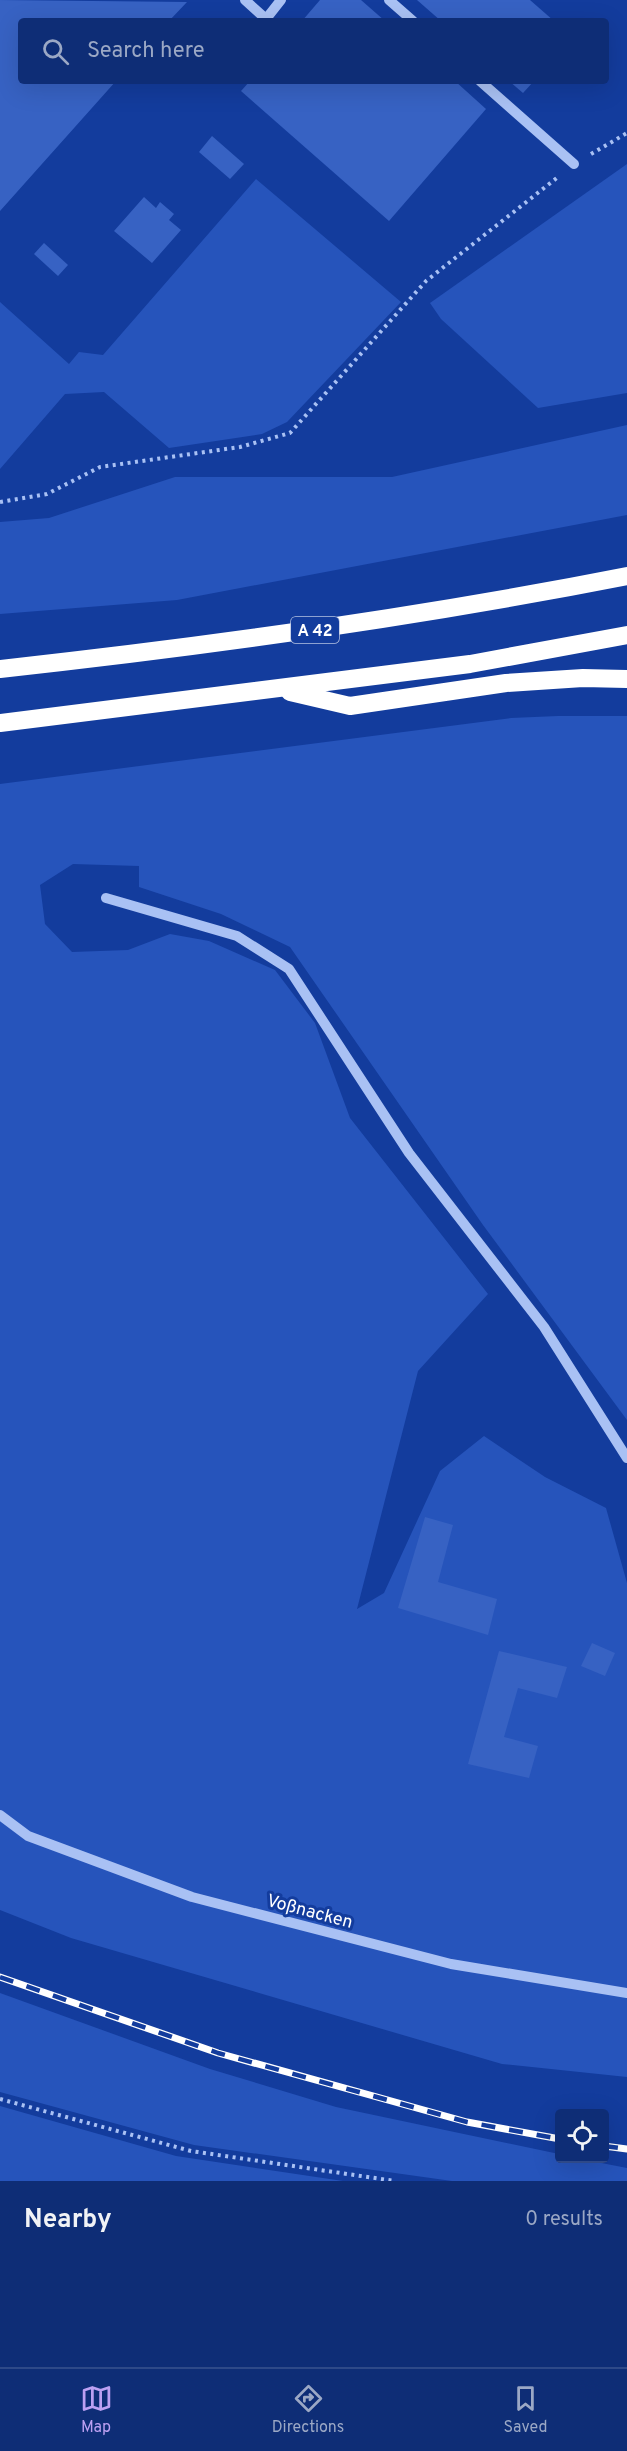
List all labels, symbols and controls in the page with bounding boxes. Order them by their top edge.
search box [18,18,609,84]
icon: search [39,35,72,68]
text: Search here [87,38,205,65]
road number: A 42 [291,617,339,643]
street label: Voßnacken [264,1890,355,1935]
map controls [555,2109,609,2163]
button: locate [555,2109,609,2163]
text: Nearby [24,2204,112,2237]
text: 0 results [525,2207,603,2233]
tab: Map [80,2382,113,2438]
tab: Directions [272,2382,344,2438]
tab: Saved [503,2382,547,2438]

